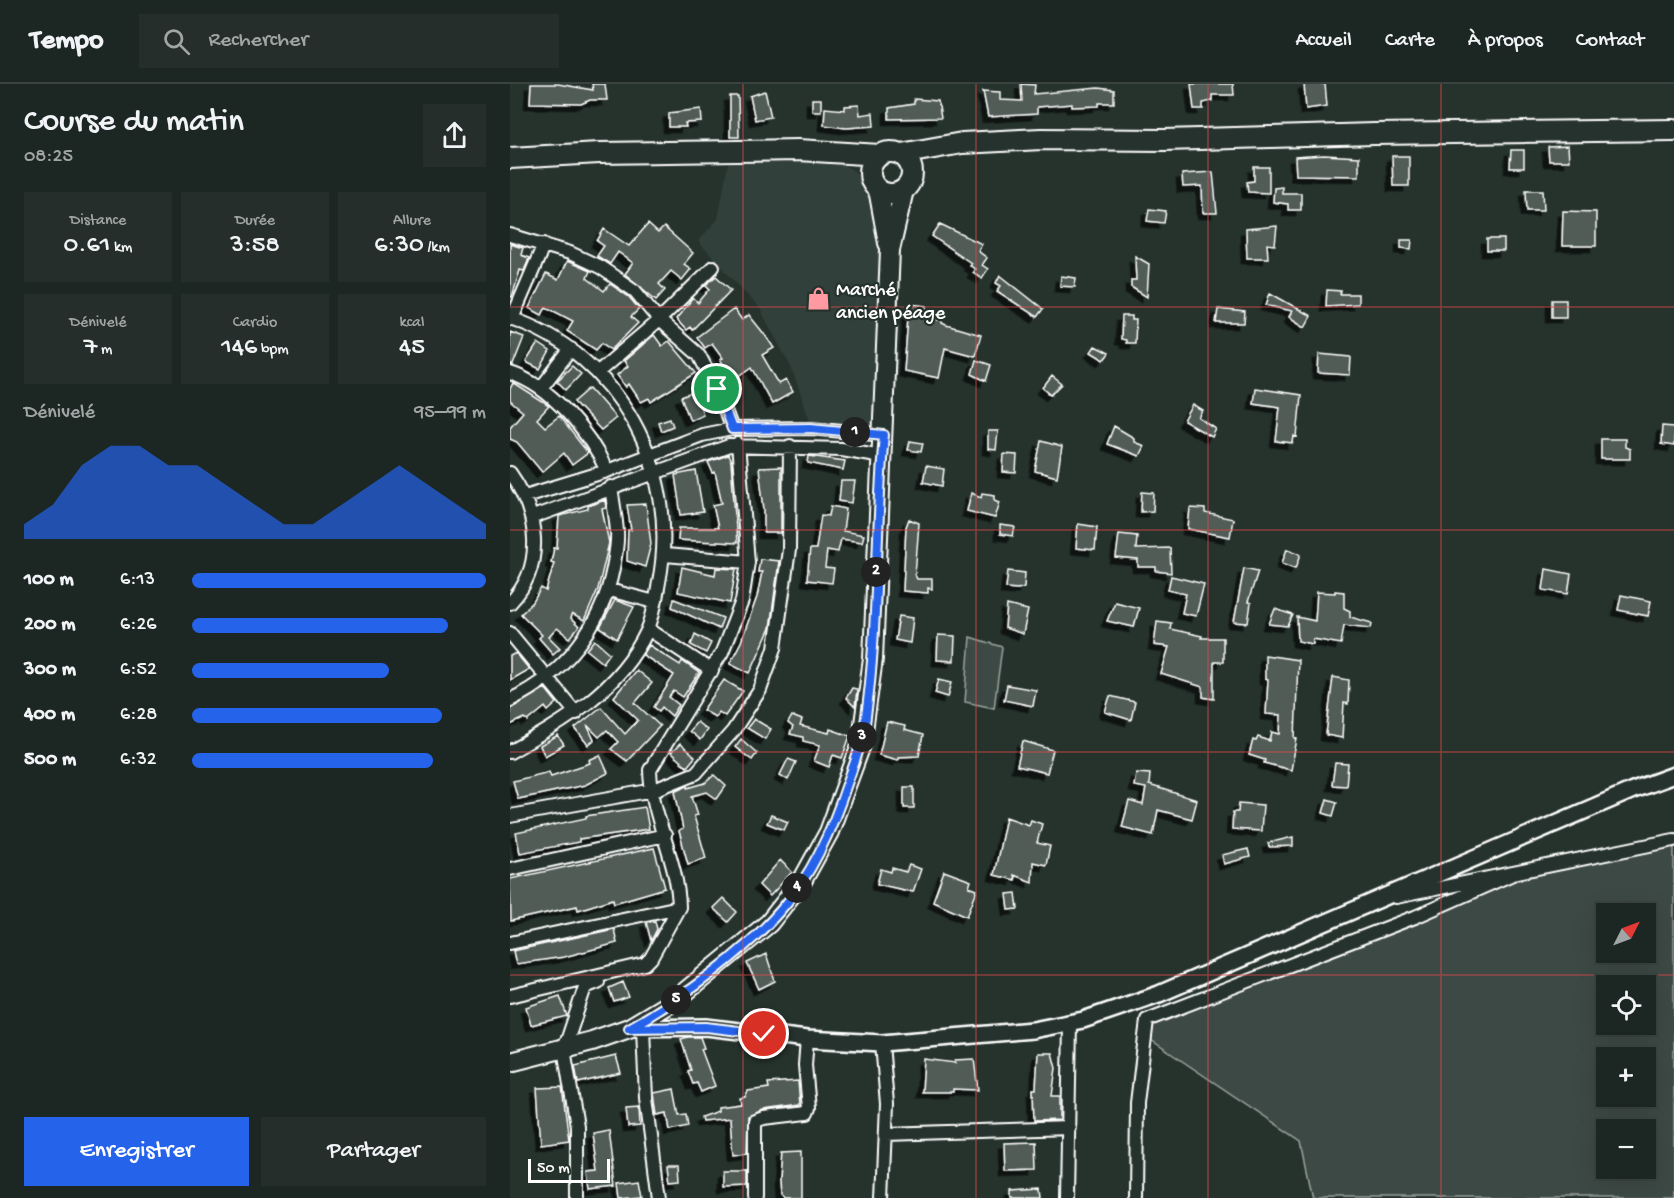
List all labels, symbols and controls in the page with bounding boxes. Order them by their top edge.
search box [139,14,559,68]
text: Tempo [30,25,103,58]
icon: search [160,25,193,58]
text: Rechercher [208,28,308,54]
text: Accueil [1295,29,1352,54]
text: Carte [1385,29,1435,54]
text: À propos [1468,29,1543,54]
text: Contact [1576,29,1644,54]
text: Course du matin [24,104,244,142]
button: share [423,104,486,167]
text: 08:25 [24,146,73,169]
text: Distance [70,212,126,231]
text: Durée [235,212,275,231]
text: Allure [393,212,431,231]
text: 0.61 [64,231,110,262]
text: 3:58 [230,231,280,262]
text: 6:30 [374,231,424,262]
text: km [110,239,132,258]
text: /km [424,239,450,258]
place label: Marché ancien péage [836,280,946,326]
shop icon: Marché ancien péage [805,286,831,312]
text: Dénivelé [70,314,126,333]
text: Cardio [233,314,277,333]
text: kcal [400,314,424,333]
text: 7 [84,333,97,364]
text: 146 [221,333,257,364]
text: 45 [399,333,425,364]
text: m [97,341,112,360]
text: bpm [257,341,289,360]
pin [691,363,742,414]
icon: arrive [700,372,733,405]
text: Dénivelé [24,402,95,425]
text: 95–99 m [414,402,486,425]
pin: 1 [840,417,870,447]
text: 1 [852,422,858,441]
pin: 2 [861,557,891,587]
text: 2 [872,562,880,581]
text: 100 m [24,569,74,592]
text: 6:13 [120,569,155,592]
text: 200 m [24,614,75,637]
text: 6:26 [120,614,156,637]
text: 300 m [24,659,76,682]
text: 6:52 [120,659,157,682]
text: 400 m [24,704,75,727]
text: 6:28 [120,704,157,727]
pin: 3 [847,722,877,752]
text: 3 [858,727,866,746]
text: 500 m [24,749,76,772]
text: 6:32 [120,749,157,772]
pin: 4 [782,873,812,903]
text: 4 [793,878,801,897]
north arrow [1596,903,1656,963]
map controls [1596,903,1656,1179]
button: locate [1596,975,1656,1035]
pin: 5 [661,985,691,1015]
text: 5 [672,990,680,1009]
pin [738,1008,789,1059]
icon: check [747,1017,780,1050]
button: + [1596,1047,1656,1107]
button: Enregistrer [24,1117,249,1186]
button: Partager [261,1117,486,1186]
button: − [1596,1119,1656,1179]
scale bar [528,1156,610,1184]
text: 50 m [537,1160,570,1179]

